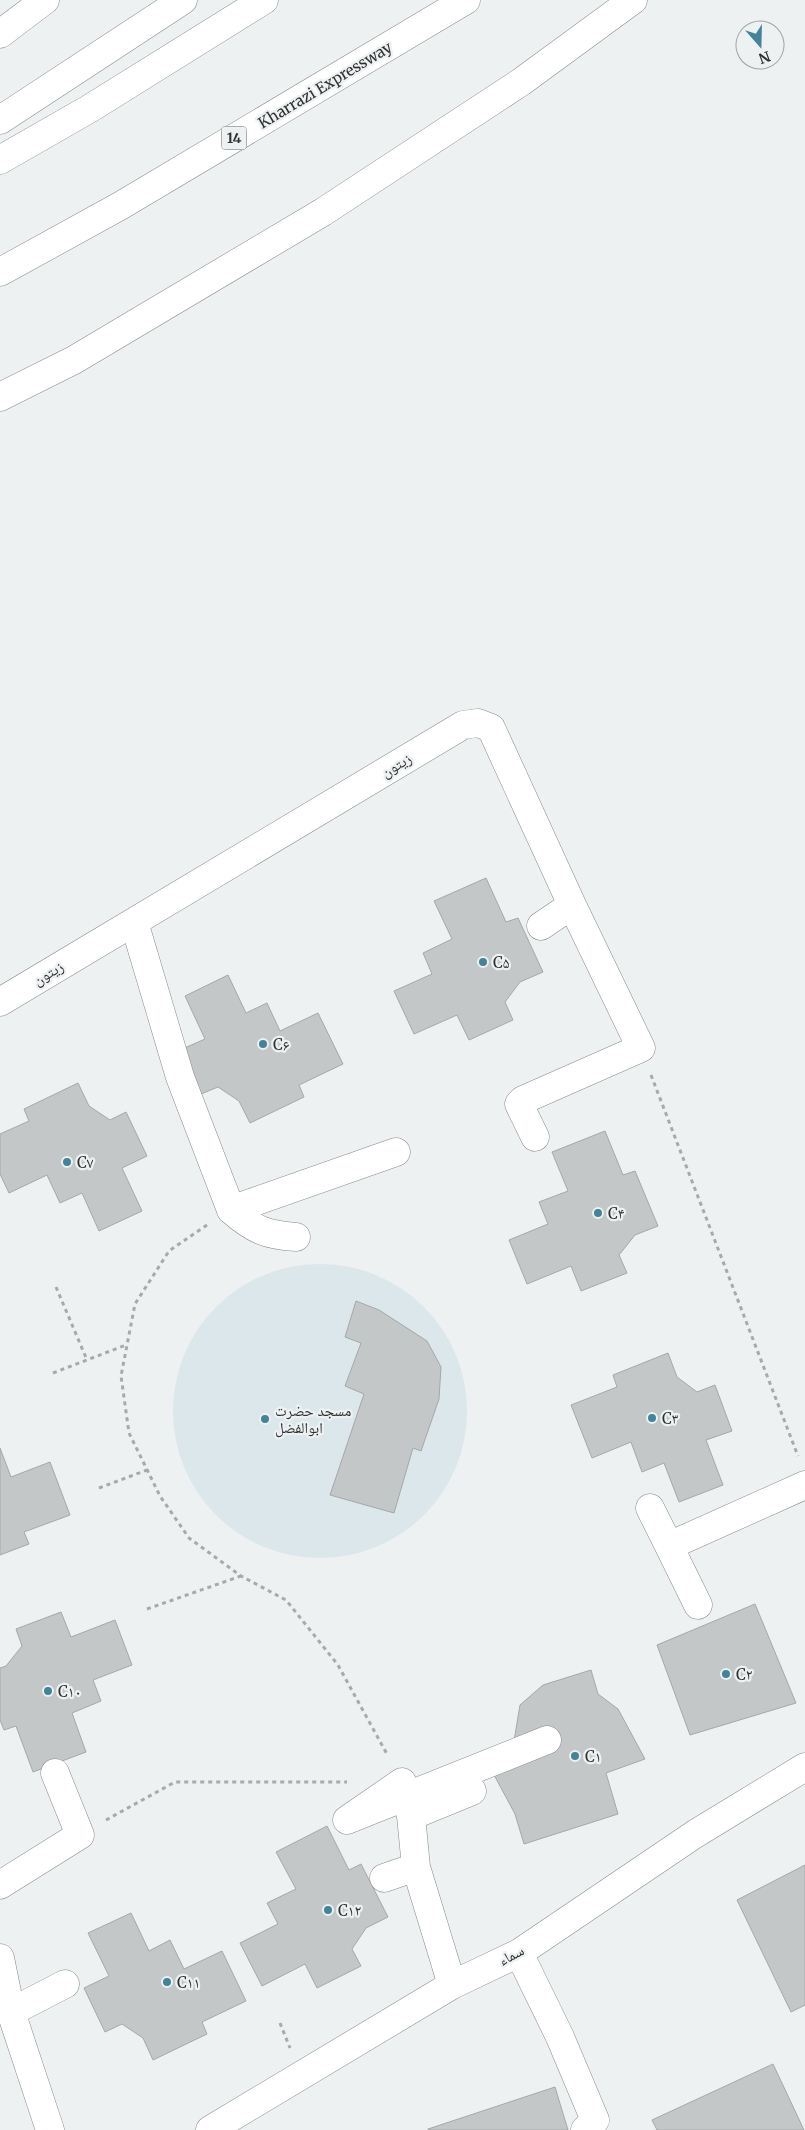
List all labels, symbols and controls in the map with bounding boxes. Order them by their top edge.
north arrow [735,20,785,70]
street label: Kharrazi Expressway [255,37,396,133]
text: N [756,47,773,68]
road number: 14 [222,126,246,150]
street label: زیتون [377,748,415,782]
place label: C۵ [493,953,510,972]
street label: زیتون [29,956,67,990]
marker: C۵ [477,956,489,968]
place label: C۶ [273,1035,290,1054]
marker: C۶ [257,1038,269,1050]
place label: C۷ [77,1153,94,1172]
marker: C۷ [61,1156,73,1168]
place label: C۴ [608,1204,625,1223]
marker: C۴ [592,1207,604,1219]
place label: مسجد حضرت ابوالفضل [275,1401,351,1438]
place label: C۳ [662,1409,679,1428]
marker: C۳ [646,1412,658,1424]
marker: مسجد حضرت ابوالفضل [259,1413,271,1425]
place label: C۲ [736,1665,753,1684]
marker: C۲ [720,1668,732,1680]
place label: C۱۰ [58,1682,81,1701]
marker: C۱۰ [42,1685,54,1697]
place label: C۱ [585,1747,602,1766]
marker: C۱ [569,1750,581,1762]
place label: C۱۲ [338,1901,362,1920]
marker: C۱۲ [322,1904,334,1916]
street label: سماء [495,1940,527,1970]
place label: C۱۱ [177,1973,200,1992]
marker: C۱۱ [161,1976,173,1988]

